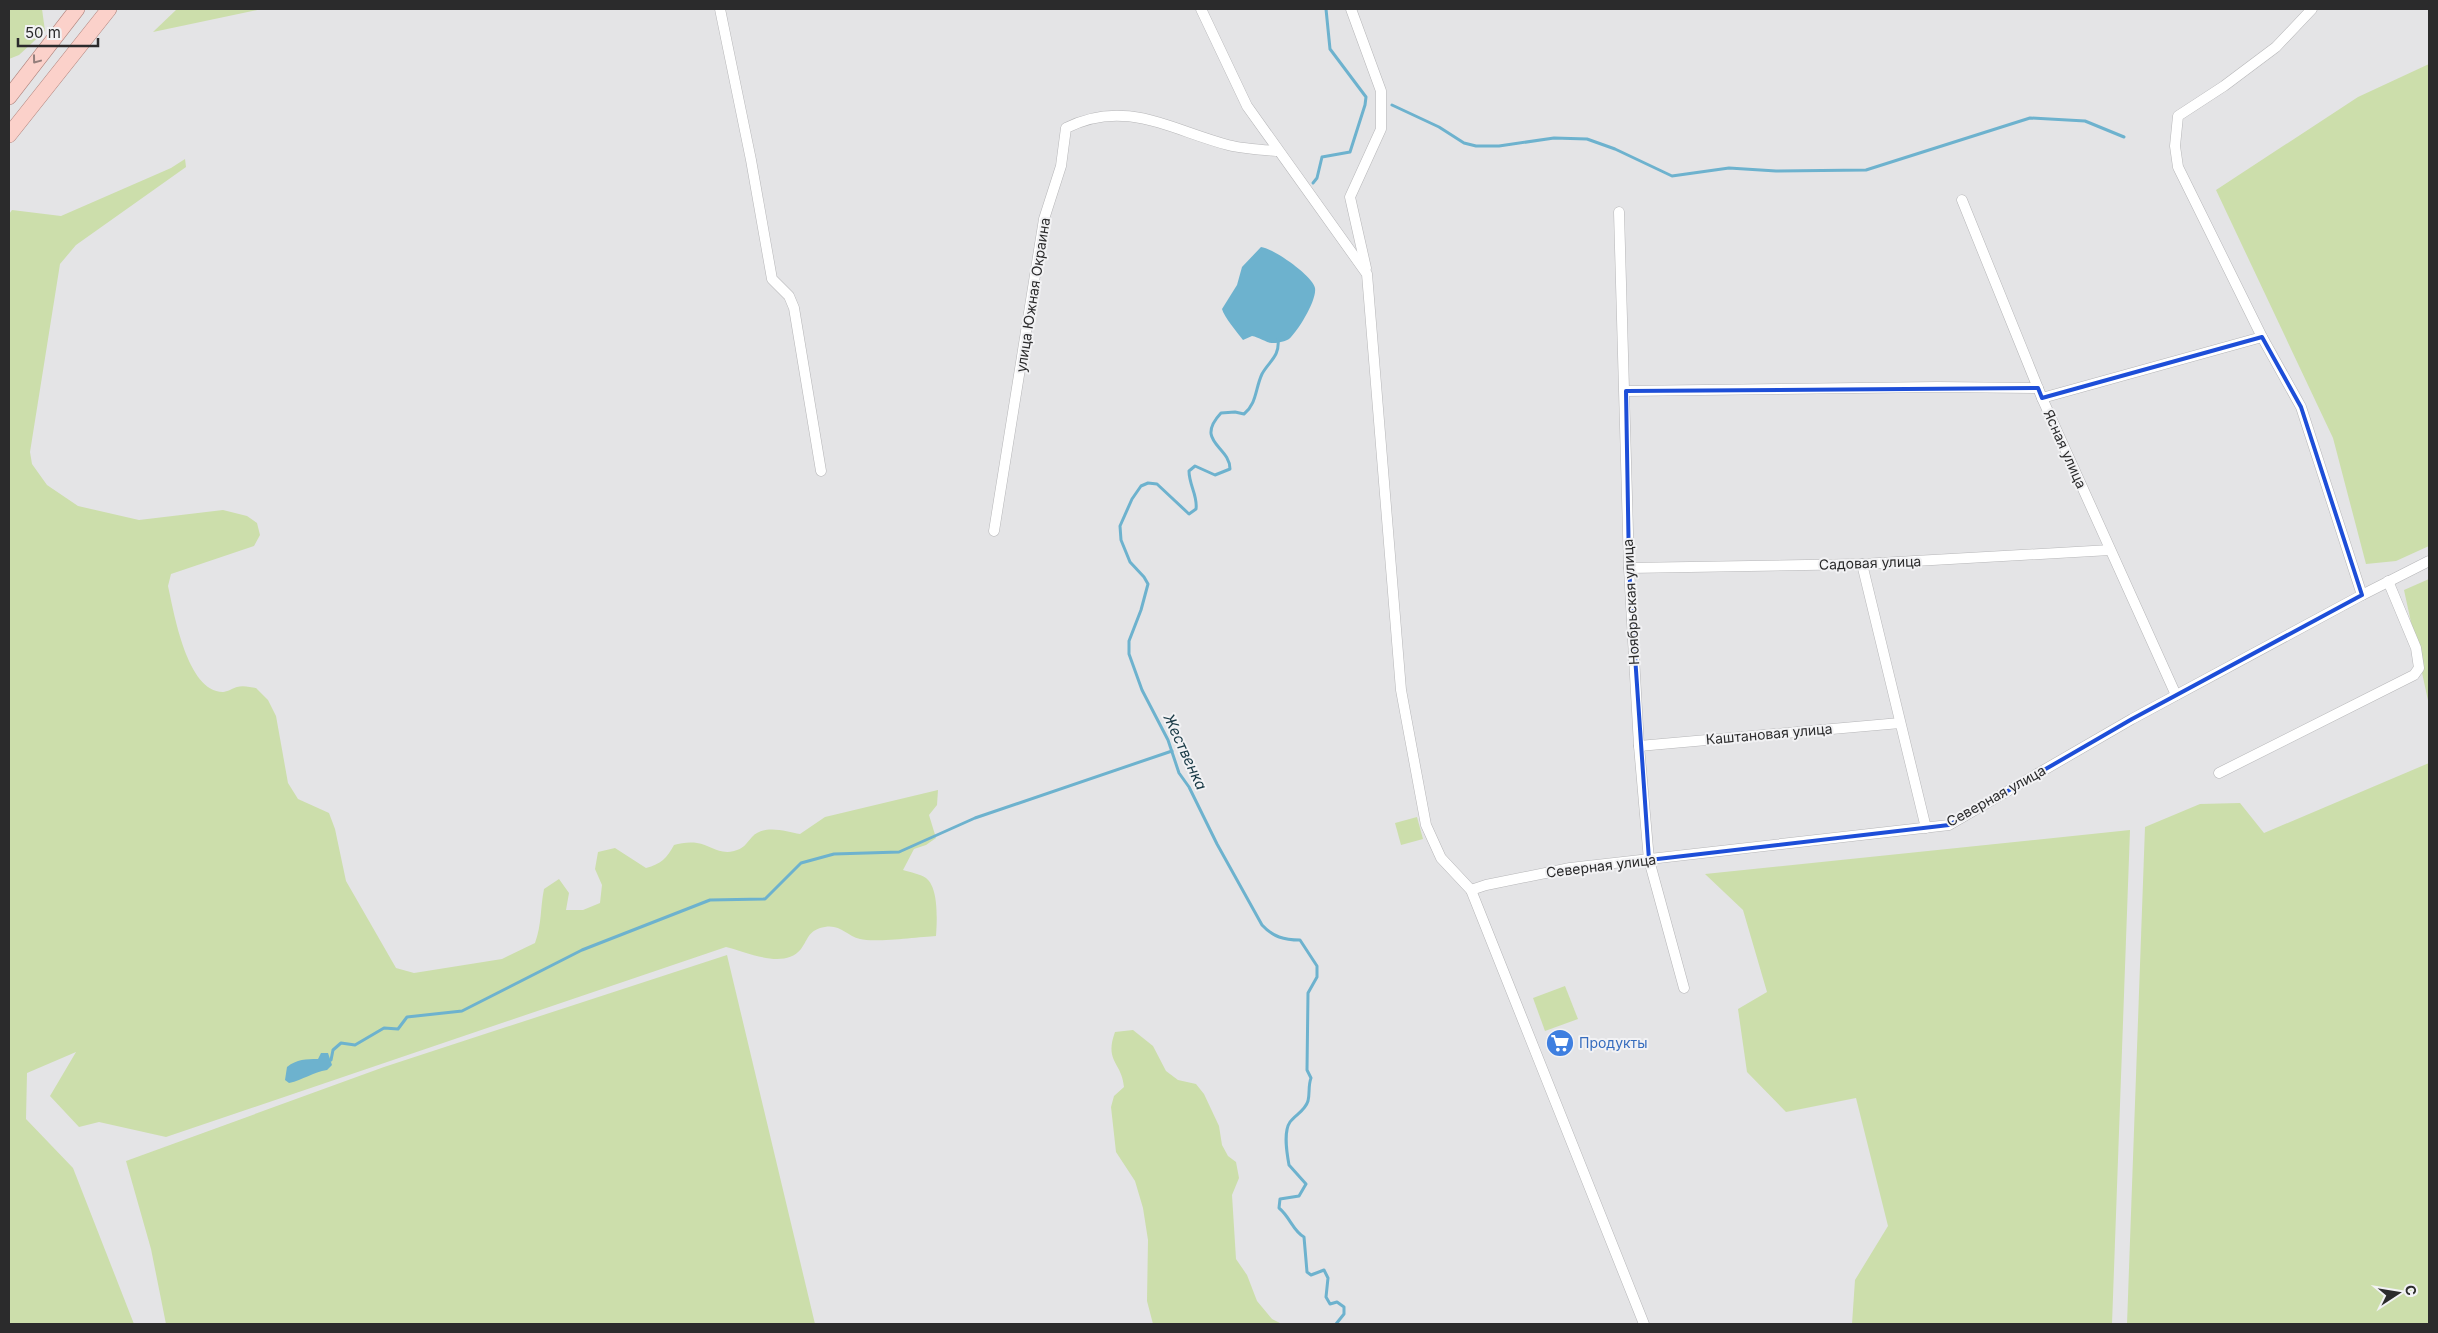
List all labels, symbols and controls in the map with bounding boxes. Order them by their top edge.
scale bar [18,15,98,47]
text: 50 m [25,23,61,42]
one-way arrow [33,54,42,64]
street label: улица Южная Окраина [1012,216,1053,373]
street label: Ясная улица [2040,407,2090,491]
street label: Ноябрьская улица [1619,539,1642,665]
street label: Садовая улица [1818,552,1922,573]
water label: Жественка [1159,710,1211,793]
street label: Каштановая улица [1705,719,1833,748]
street label: Северная улица [1943,761,2048,830]
street label: Северная улица [1545,850,1657,881]
supermarket icon: Продукты [1545,1028,1575,1058]
place label: Продукты [1579,1034,1648,1051]
north arrow [2373,1268,2423,1318]
text: С [2402,1283,2421,1297]

